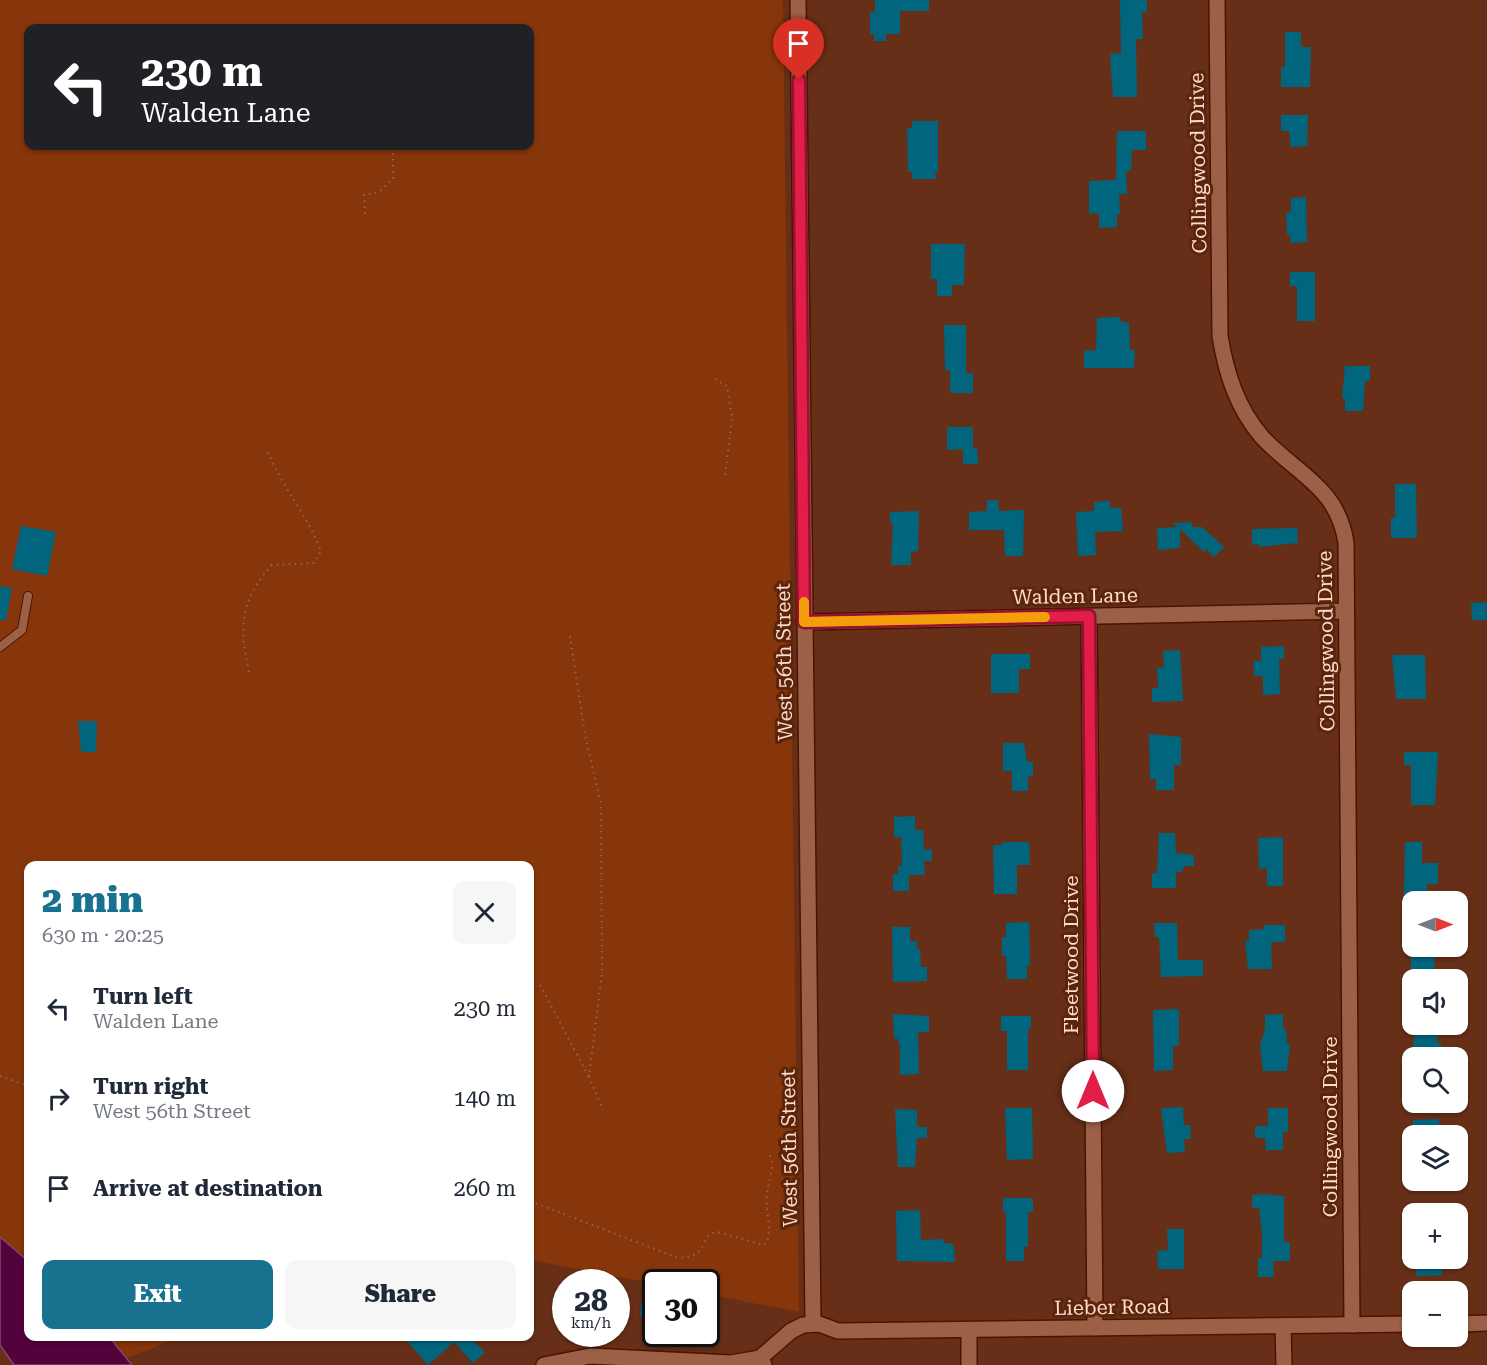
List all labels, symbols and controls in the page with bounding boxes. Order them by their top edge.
pin [773,18,824,80]
icon: arrive [782,27,815,60]
text: 230 m [141,47,263,96]
icon: left [42,48,120,126]
street label: Collingwood Drive [1184,72,1212,254]
text: Walden Lane [141,97,310,129]
street label: Collingwood Drive [1312,550,1340,732]
street label: West 56th Street [771,582,797,741]
street label: Walden Lane [1012,583,1138,609]
street label: Fleetwood Drive [1059,876,1083,1034]
text: 2 min [42,879,143,921]
button: close [453,881,516,944]
north arrow [1402,891,1468,957]
map controls [1402,891,1468,1347]
text: 630 m · 20:25 [42,923,164,947]
button: sound [1402,969,1468,1035]
text: Turn left [93,984,193,1009]
icon: left [42,992,75,1025]
text: 230 m [453,996,516,1021]
text: Walden Lane [93,1009,219,1033]
street label: Collingwood Drive [1318,1037,1342,1217]
button: search [1402,1047,1468,1113]
position arrow [1061,1059,1125,1123]
street label: West 56th Street [776,1068,802,1227]
text: Turn right [93,1074,208,1099]
icon: right [42,1082,75,1115]
text: 140 m [453,1086,516,1111]
text: West 56th Street [93,1099,251,1123]
button: layers [1402,1125,1468,1191]
icon: arrive [42,1172,75,1205]
text: Arrive at destination [93,1176,322,1201]
text: 260 m [453,1176,516,1201]
button: + [1402,1203,1468,1269]
button: Exit [42,1260,273,1329]
button: Share [285,1260,516,1329]
speed limit sign: 30 [642,1269,720,1347]
button: − [1402,1281,1468,1347]
text: 28 [574,1283,608,1318]
street label: Lieber Road [1054,1294,1170,1320]
text: km/h [571,1314,611,1332]

